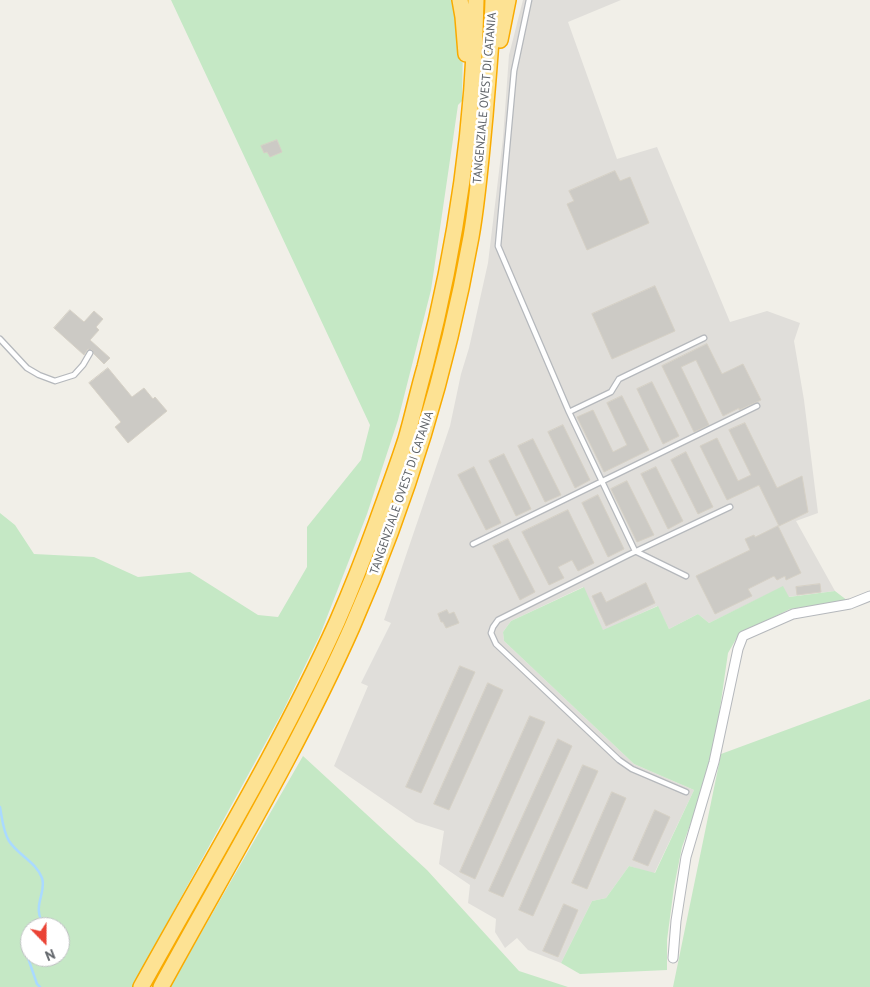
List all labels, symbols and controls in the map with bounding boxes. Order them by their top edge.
street label: TANGENZIALE OVEST DI CATANIA [470,12,500,184]
street label: TANGENZIALE OVEST DI CATANIA [367,409,437,577]
north arrow [20,917,70,967]
text: N [43,945,58,965]

